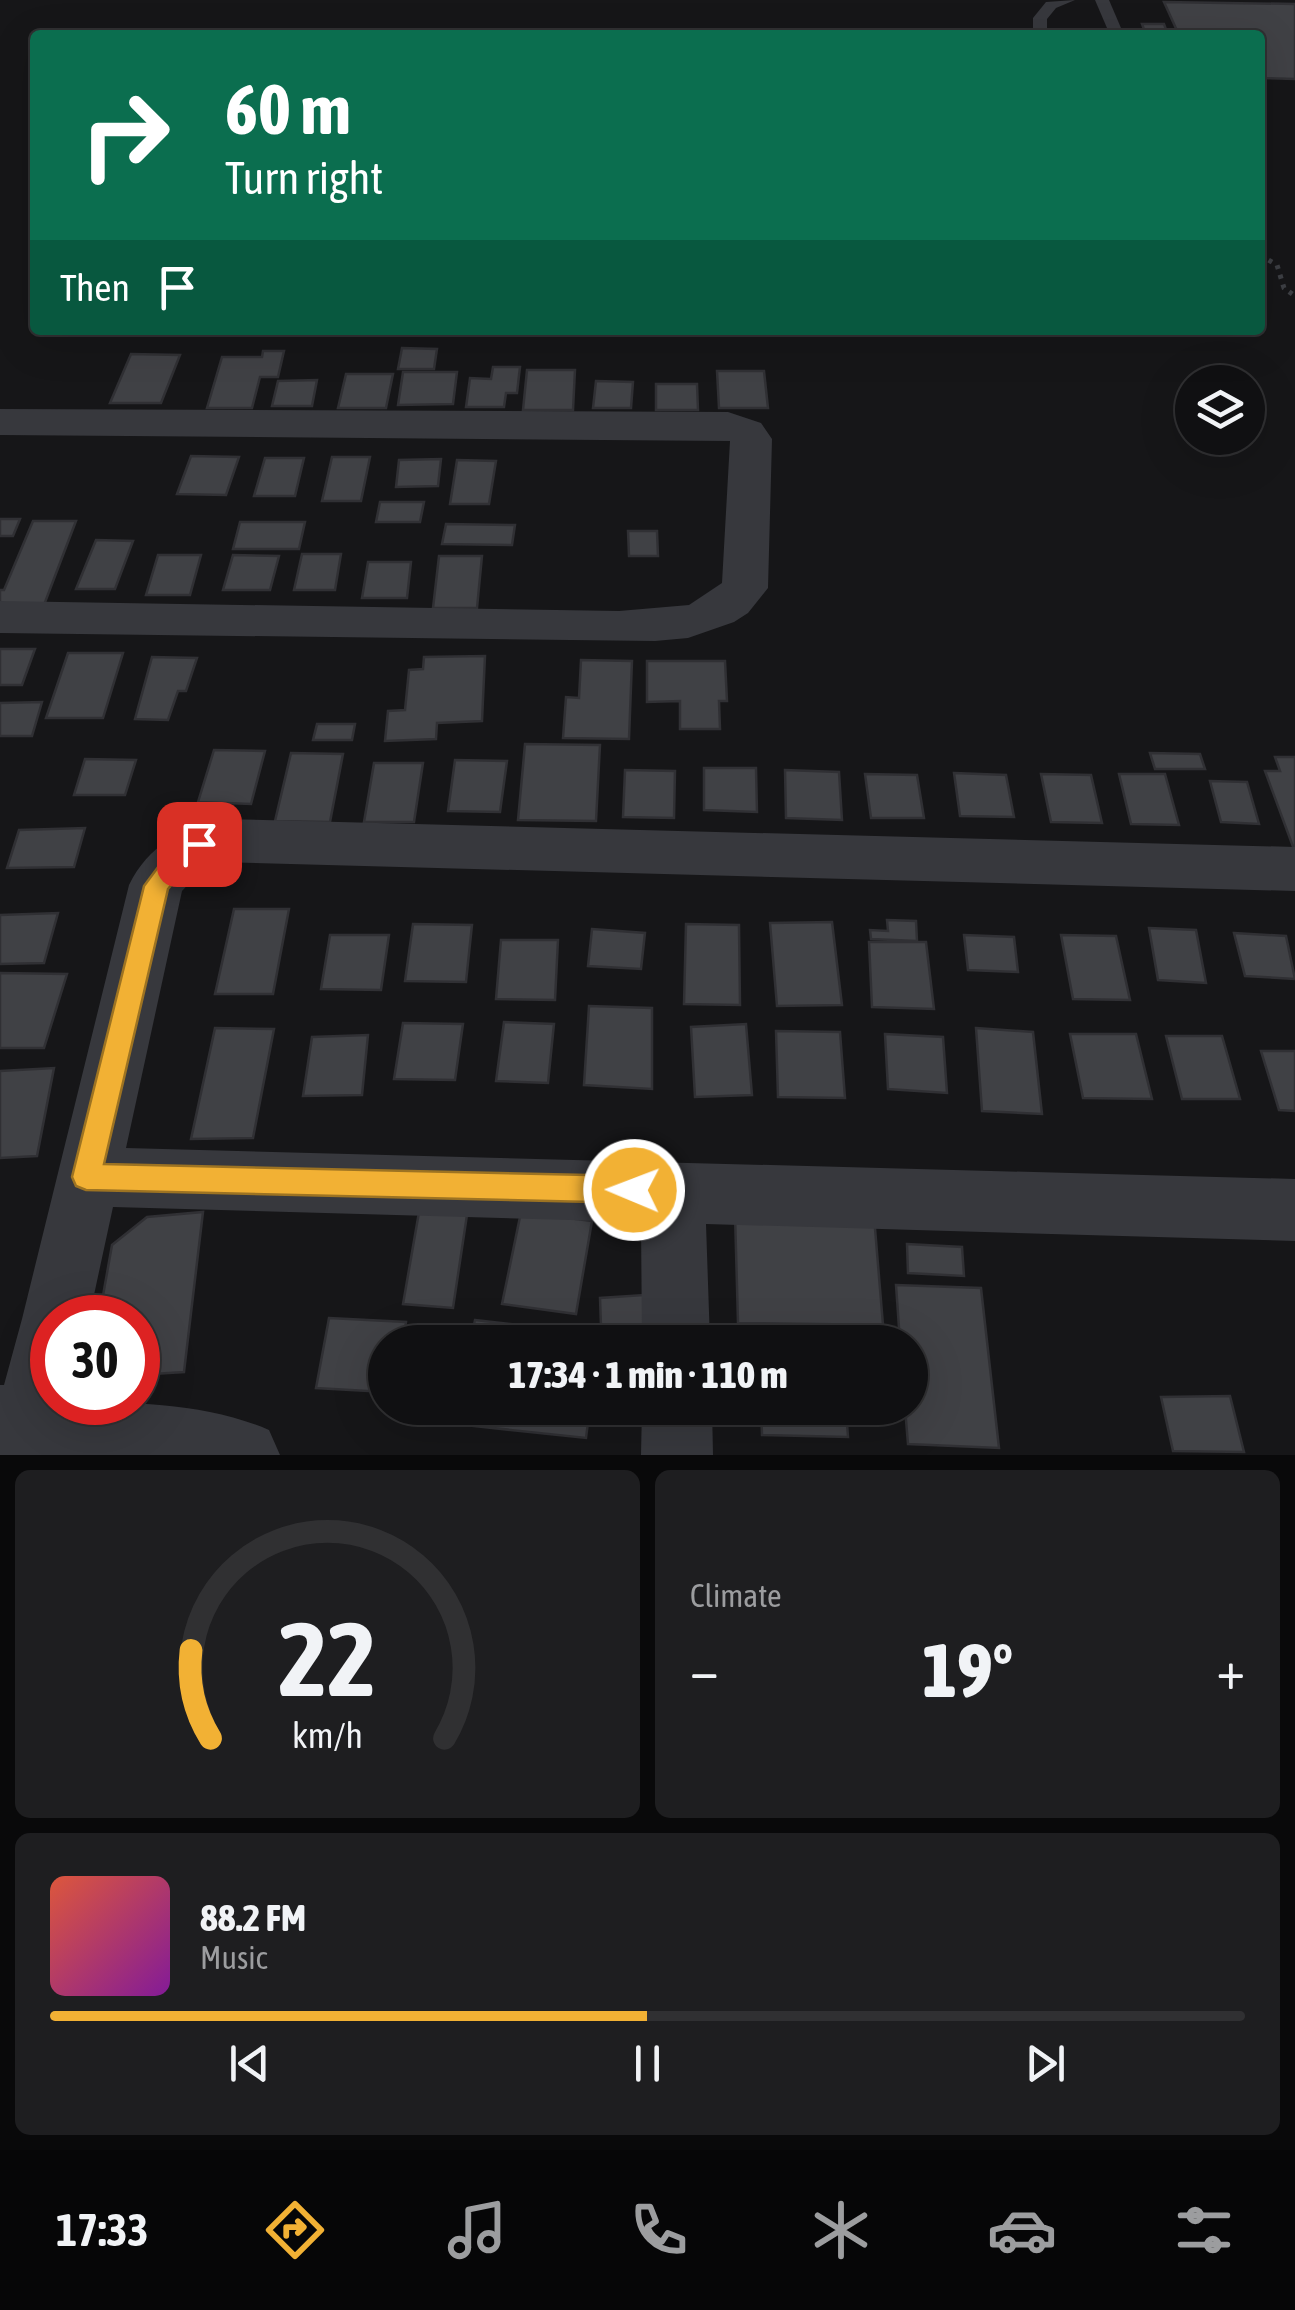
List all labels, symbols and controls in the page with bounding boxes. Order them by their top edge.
text: 60 m [225,69,351,149]
icon: right [60,70,190,200]
text: Turn right [225,152,383,204]
icon: arrive [150,260,205,315]
text: Then [60,266,130,309]
map controls [1175,365,1265,455]
button: layers [1175,365,1265,455]
pin [157,802,242,887]
icon: arrive [172,817,227,872]
position arrow [582,1138,686,1242]
speed limit sign: 30 [30,1295,160,1425]
text: 17:34 · 1 min · 110 m [508,1353,788,1396]
text: Climate [690,1577,782,1614]
text: 22 [279,1599,376,1718]
text: 19° [922,1627,1013,1713]
text: − [690,1638,719,1701]
text: + [1216,1638,1245,1701]
text: km/h [292,1715,363,1756]
text: 88.2 FM [200,1896,306,1939]
text: Music [200,1939,267,1976]
icon: previous [222,2036,277,2091]
icon: pause [620,2036,675,2091]
icon: next [1018,2036,1073,2091]
icon: directions [260,2195,330,2265]
icon: music [442,2195,512,2265]
icon: phone [624,2195,694,2265]
icon: climate [806,2195,876,2265]
icon: car [987,2195,1057,2265]
icon: filters [1169,2195,1239,2265]
text: 17:33 [56,2204,149,2256]

